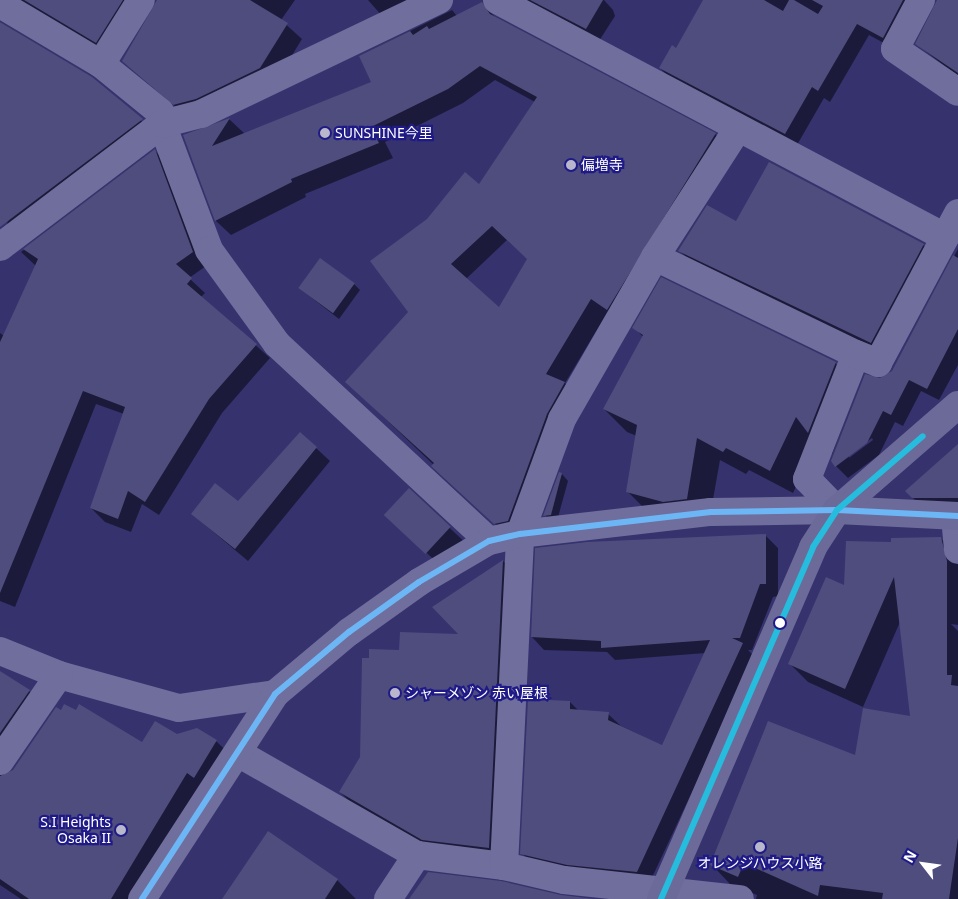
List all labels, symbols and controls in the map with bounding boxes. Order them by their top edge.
place label: SUNSHINE今里 [335,125,433,141]
marker: SUNSHINE今里 [319,127,331,139]
place label: 偏増寺 [581,157,623,173]
marker: 偏増寺 [565,159,577,171]
unlabelled marker [775,618,785,628]
place label: シャーメゾン 赤い屋根 [405,685,549,701]
marker: シャーメゾン 赤い屋根 [389,687,401,699]
place label: S.I Heights Osaka II [40,814,111,846]
marker: S.I Heights Osaka II [115,824,127,836]
north arrow [898,839,948,889]
marker: オレンジハウス小路 [754,841,766,853]
text: N [898,847,921,866]
place label: オレンジハウス小路 [697,855,823,871]

